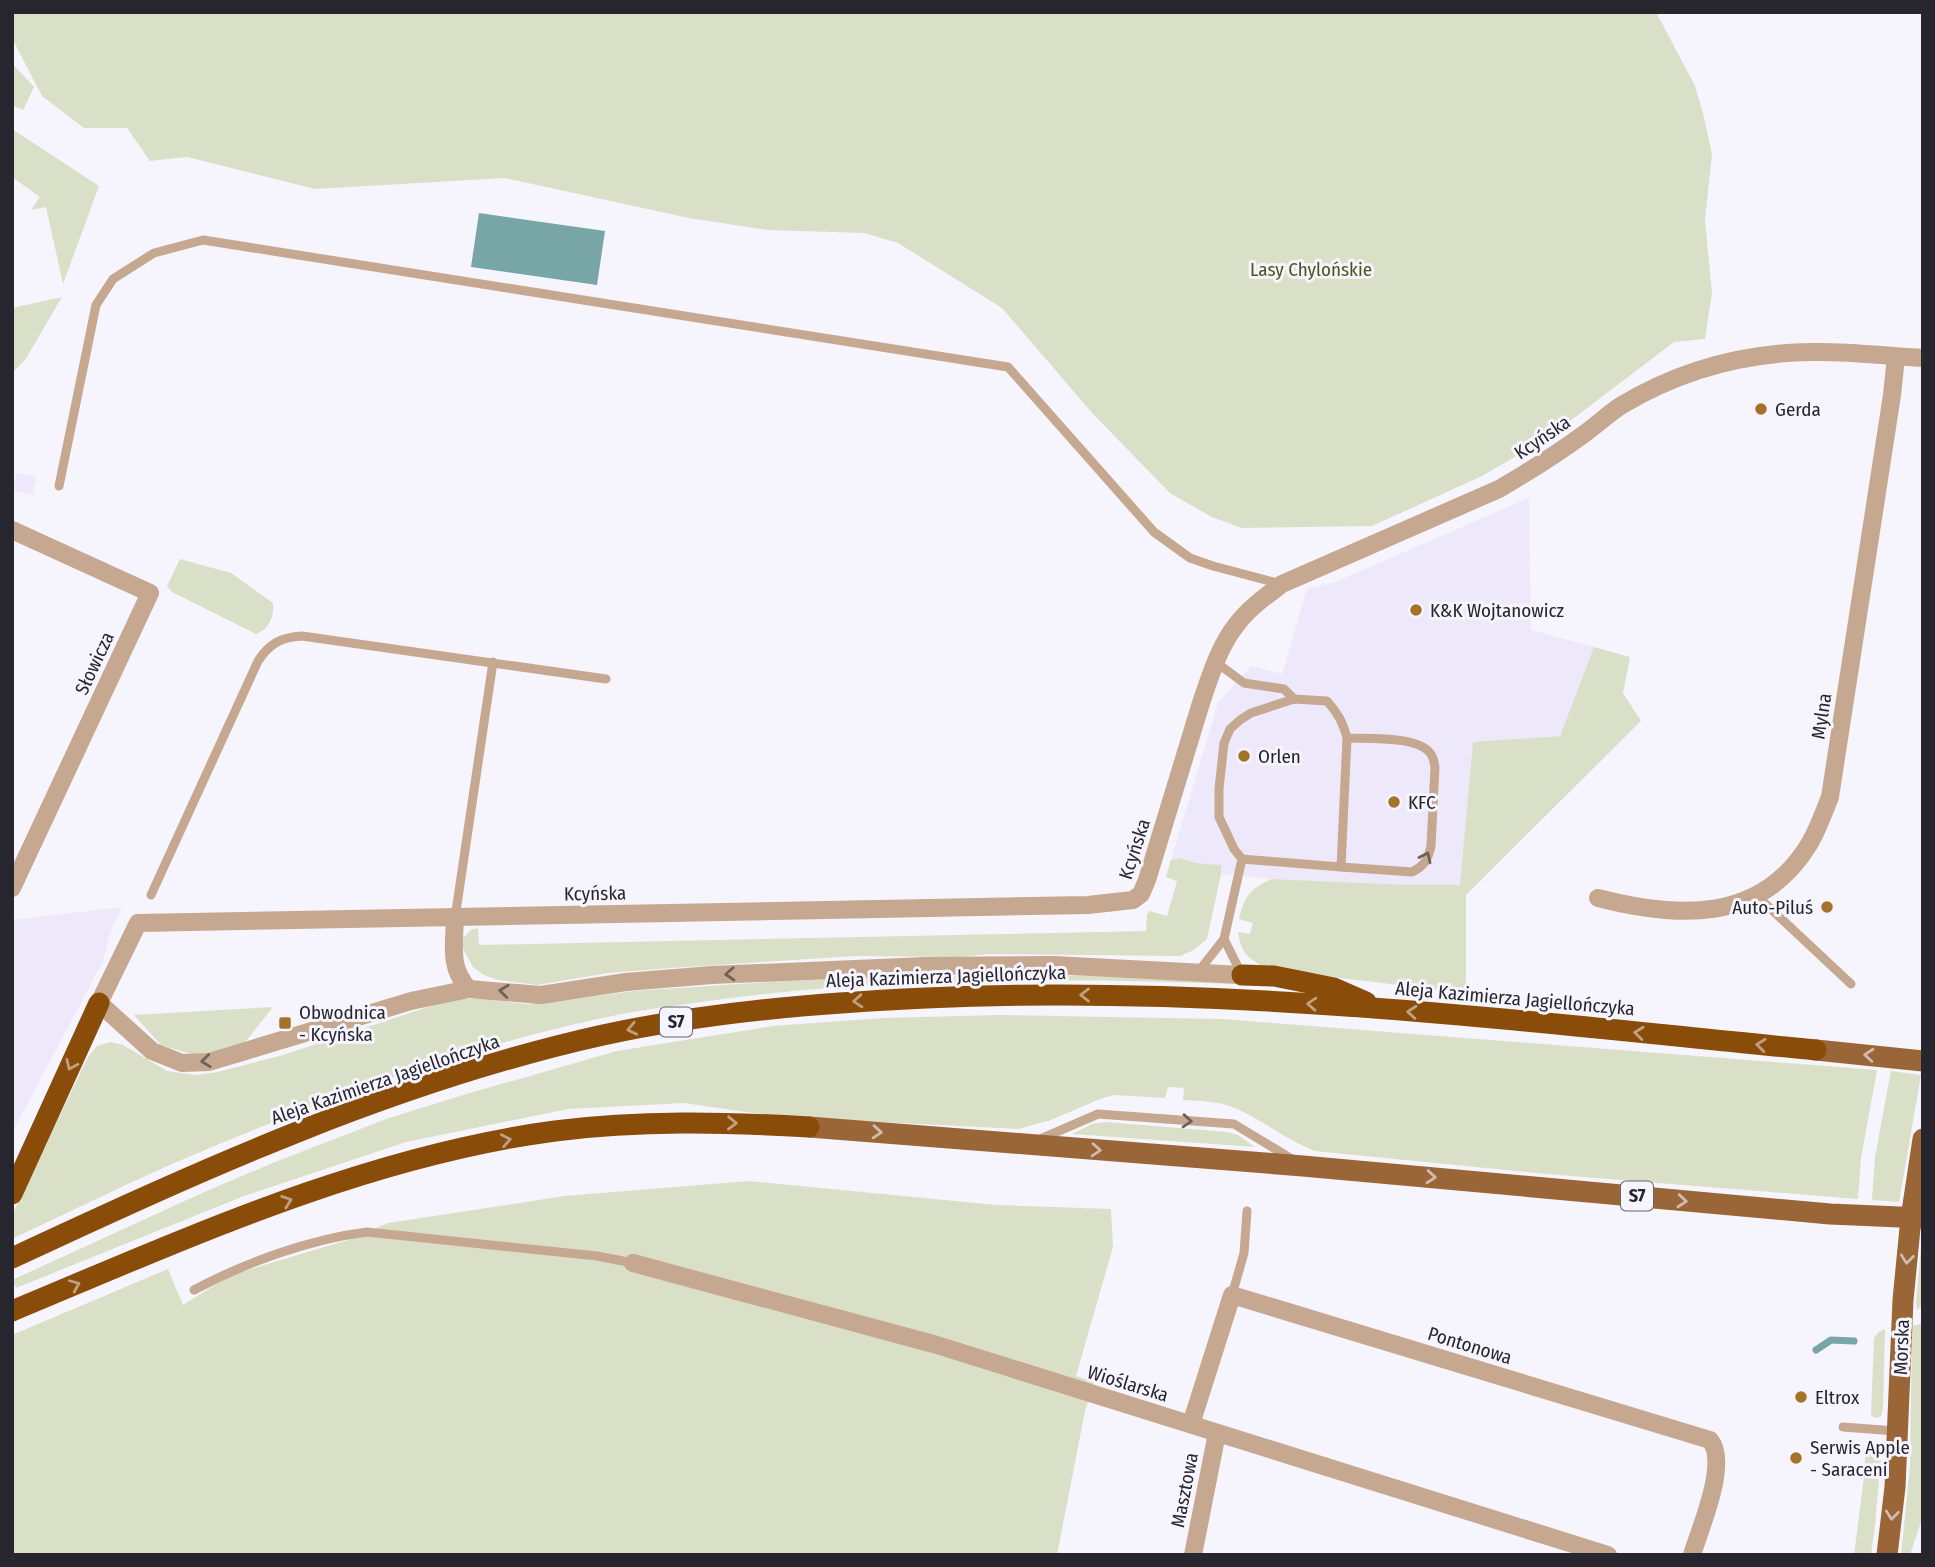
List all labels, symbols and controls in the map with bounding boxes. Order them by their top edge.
park label: Lasy Chylońskie [1250,258,1372,281]
place label: Gerda [1775,398,1821,421]
marker: Gerda [1753,401,1769,417]
street label: Kcyńska [1510,410,1575,464]
place label: K&K Wojtanowicz [1430,599,1565,622]
marker: K&K Wojtanowicz [1408,602,1424,618]
street label: Słowicza [70,628,119,698]
street label: Mylna [1807,691,1836,741]
place label: Orlen [1258,745,1301,768]
marker: Orlen [1236,748,1252,764]
place label: KFC [1408,791,1436,814]
marker: KFC [1386,794,1402,810]
street label: Kcyńska [1114,816,1155,882]
one-way arrow [1418,851,1431,864]
street label: Kcyńska [564,881,626,906]
place label: Auto-Piluś [1732,896,1813,919]
marker: Auto-Piluś [1819,899,1835,915]
street label: Aleja Kazimierza Jagiellończyka [826,961,1066,992]
one-way arrow [724,967,735,982]
street label: Aleja Kazimierza Jagiellończyka [1394,977,1636,1020]
one-way arrow [498,984,509,999]
one-way arrow [1079,987,1090,1002]
one-way arrow [852,993,863,1008]
one-way arrow [1307,997,1318,1012]
place label: Obwodnica - Kcyńska [299,1001,386,1046]
one-way arrow [1406,1005,1417,1020]
road number: S7 [660,1007,692,1036]
marker: Obwodnica - Kcyńska [277,1015,293,1031]
one-way arrow [626,1021,638,1036]
one-way arrow [1633,1025,1644,1040]
street label: Aleja Kazimierza Jagiellończyka [268,1030,502,1129]
one-way arrow [1755,1038,1766,1053]
one-way arrow [1864,1048,1875,1063]
one-way arrow [200,1054,212,1069]
one-way arrow [65,1058,79,1070]
one-way arrow [1182,1113,1193,1128]
one-way arrow [727,1115,738,1130]
one-way arrow [872,1124,883,1139]
one-way arrow [500,1133,512,1148]
one-way arrow [1090,1142,1101,1157]
one-way arrow [1426,1170,1437,1185]
road number: S7 [1621,1182,1653,1210]
one-way arrow [1677,1193,1688,1208]
one-way arrow [280,1195,292,1209]
one-way arrow [1900,1254,1915,1265]
one-way arrow [68,1279,81,1293]
street label: Morska [1889,1319,1914,1375]
street label: Pontonowa [1425,1322,1515,1369]
street label: Wioślarska [1084,1360,1171,1407]
place label: Eltrox [1815,1386,1860,1409]
marker: Eltrox [1793,1389,1809,1405]
place label: Serwis Apple - Saraceni [1810,1436,1910,1481]
marker: Serwis Apple - Saraceni [1788,1450,1804,1466]
street label: Masztowa [1166,1451,1203,1529]
one-way arrow [1884,1509,1899,1521]

